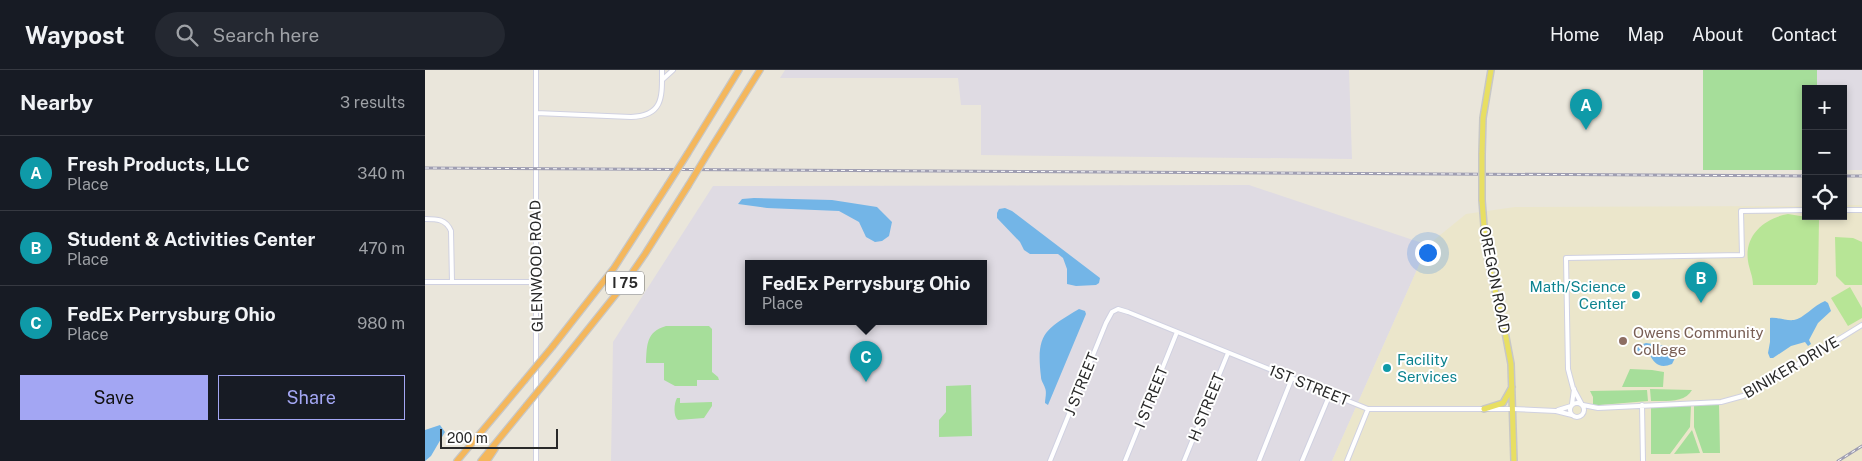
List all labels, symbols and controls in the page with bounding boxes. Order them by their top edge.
search box [155,12,505,57]
text: Waypost [25,21,125,49]
icon: search [173,21,201,49]
text: Search here [213,24,319,46]
text: Home [1550,24,1600,45]
text: Map [1628,24,1664,45]
text: About [1692,24,1743,45]
text: Contact [1771,24,1837,45]
map controls [1802,85,1847,220]
button: + [1802,85,1847,130]
pin: A [1570,89,1602,130]
text: Nearby [20,90,93,115]
text: 3 results [340,93,405,112]
button: − [1802,130,1847,175]
text: Fresh Products, LLC [67,153,250,175]
text: A [30,164,42,183]
text: 340 m [357,164,405,183]
text: Place [67,175,109,194]
button: locate [1802,175,1847,220]
street label: GLENWOOD ROAD [526,200,546,332]
street label: OREGON ROAD [1476,225,1514,335]
text: Student & Activities Center [67,228,315,250]
text: B [31,239,41,258]
text: 470 m [358,239,405,258]
your location [1415,240,1441,266]
text: Place [67,250,109,269]
popup [745,260,987,325]
pin: B [1685,262,1717,303]
road number: I 75 [606,272,644,294]
text: FedEx Perrysburg Ohio [762,272,970,294]
place label: Math/Science Center [1529,278,1626,312]
marker: Math/Science Center [1630,289,1642,301]
text: Place [762,294,803,313]
text: FedEx Perrysburg Ohio [67,303,276,325]
text: C [30,314,42,333]
text: 980 m [357,314,405,333]
place label: Owens Community College [1633,324,1764,358]
text: Place [67,325,109,344]
street label: BINIKER DRIVE [1740,333,1842,401]
marker: Owens Community College [1617,335,1629,347]
pin: C [850,341,882,382]
street label: J STREET [1061,350,1101,418]
place label: Facility Services [1397,351,1457,385]
street label: 1ST STREET [1266,361,1352,409]
marker: Facility Services [1381,362,1393,374]
street label: I STREET [1131,364,1171,430]
street label: H STREET [1185,370,1227,444]
button: Save [20,375,208,420]
button: Share [218,375,405,420]
scale bar [440,426,557,449]
text: 200 m [447,430,488,446]

